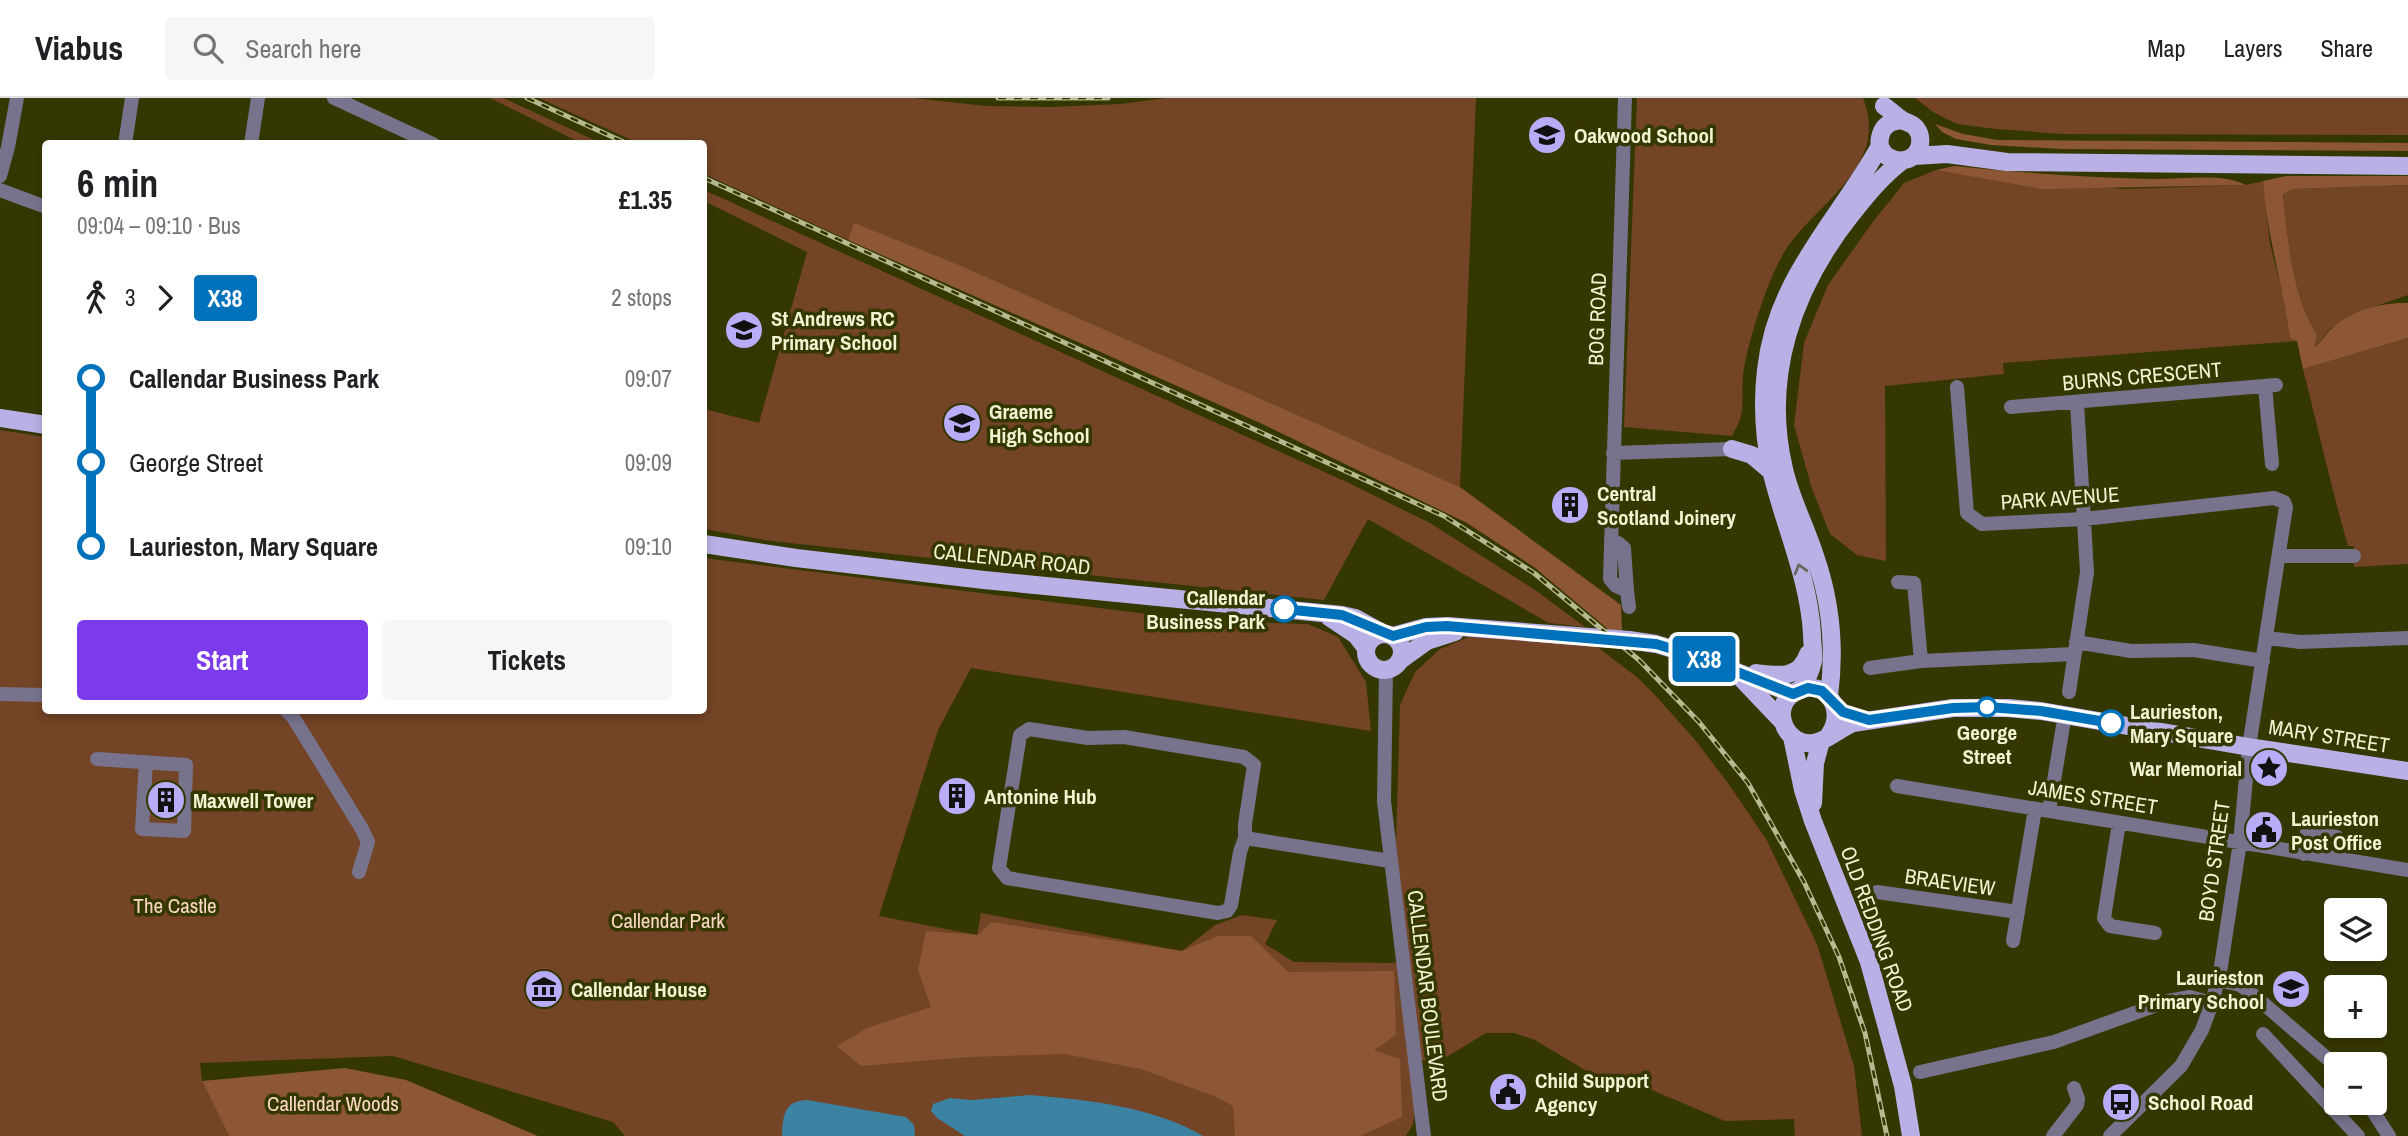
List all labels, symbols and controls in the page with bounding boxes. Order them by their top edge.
search box [165,17,655,80]
text: Viabus [35,26,123,70]
icon: search [189,29,227,67]
text: Search here [245,31,361,66]
text: Map [2147,32,2185,64]
text: Layers [2223,32,2282,64]
text: Share [2320,32,2373,64]
school or university icon: Oakwood School [1526,114,1568,156]
place label: Oakwood School [1574,121,1714,150]
text: 6 min [77,158,158,209]
text: £1.35 [619,182,672,217]
text: 09:04 – 09:10 · Bus [77,210,241,241]
street label: BOG ROAD [1581,272,1613,366]
icon: walk [77,279,115,317]
icon: forward [146,279,184,317]
text: 3 [125,282,136,313]
text: X38 [208,282,243,314]
text: 2 stops [611,282,672,313]
place label: St Andrews RC Primary School [771,304,897,357]
school or university icon: St Andrews RC Primary School [723,309,765,351]
street label: BURNS CRESCENT [2061,355,2223,397]
text: Callendar Business Park [129,361,379,396]
text: 09:07 [625,363,672,394]
place label: Graeme High School [989,397,1089,450]
school or university icon: Graeme High School [941,402,983,444]
text: George Street [129,445,263,480]
text: 09:09 [625,447,672,478]
place label: Central Scotland Joinery [1597,479,1736,532]
street label: PARK AVENUE [2000,479,2120,517]
building icon: Central Scotland Joinery [1549,484,1591,526]
text: Laurieston, Mary Square [129,529,378,564]
text: 09:10 [625,531,672,562]
street label: CALLENDAR ROAD [932,536,1092,582]
one-way arrow [1793,563,1808,575]
place label: Callendar Business Park [1146,583,1265,636]
marker: Callendar Business Park [1271,596,1297,622]
button: Start [77,620,368,700]
button: Tickets [382,620,672,700]
line badge: X38 [1664,636,1744,682]
text: X38 [1686,643,1722,675]
marker: George Street [1977,697,1997,717]
place label: Laurieston, Mary Square [2130,697,2233,750]
marker: Laurieston, Mary Square [2098,710,2124,736]
street label: MARY STREET [2267,712,2392,760]
place label: George Street [1957,718,2017,771]
place icon: War Memorial [2248,747,2290,789]
place label: War Memorial [2130,754,2242,783]
street label: JAMES STREET [2026,772,2160,822]
building icon: Antonine Hub [936,775,978,817]
building icon: Maxwell Tower [145,779,187,821]
place label: Antonine Hub [984,782,1097,811]
place label: Maxwell Tower [193,786,314,815]
street label: BOYD STREET [2191,798,2237,923]
place label: Laurieston Post Office [2291,804,2382,857]
public building icon: Laurieston Post Office [2243,809,2285,851]
street label: OLD REDDING ROAD [1834,842,1920,1016]
street label: BRAEVIEW [1903,861,1998,903]
street label: CALLENDAR BOULEVARD [1401,888,1455,1104]
park label: The Castle [133,891,217,920]
map controls [2324,898,2387,1115]
button: layers [2324,898,2387,961]
park label: Callendar Park [611,906,725,935]
place label: Laurieston Primary School [2138,963,2264,1016]
museum icon: Callendar House [523,968,565,1010]
school or university icon: Laurieston Primary School [2270,968,2312,1010]
place label: Callendar House [571,975,707,1004]
button: + [2324,975,2387,1038]
button: − [2324,1052,2387,1115]
place label: Child Support Agency [1535,1066,1649,1119]
public building icon: Child Support Agency [1487,1071,1529,1113]
bus stop icon: School Road [2100,1081,2142,1123]
place label: School Road [2148,1088,2253,1117]
park label: Callendar Woods [267,1089,399,1118]

